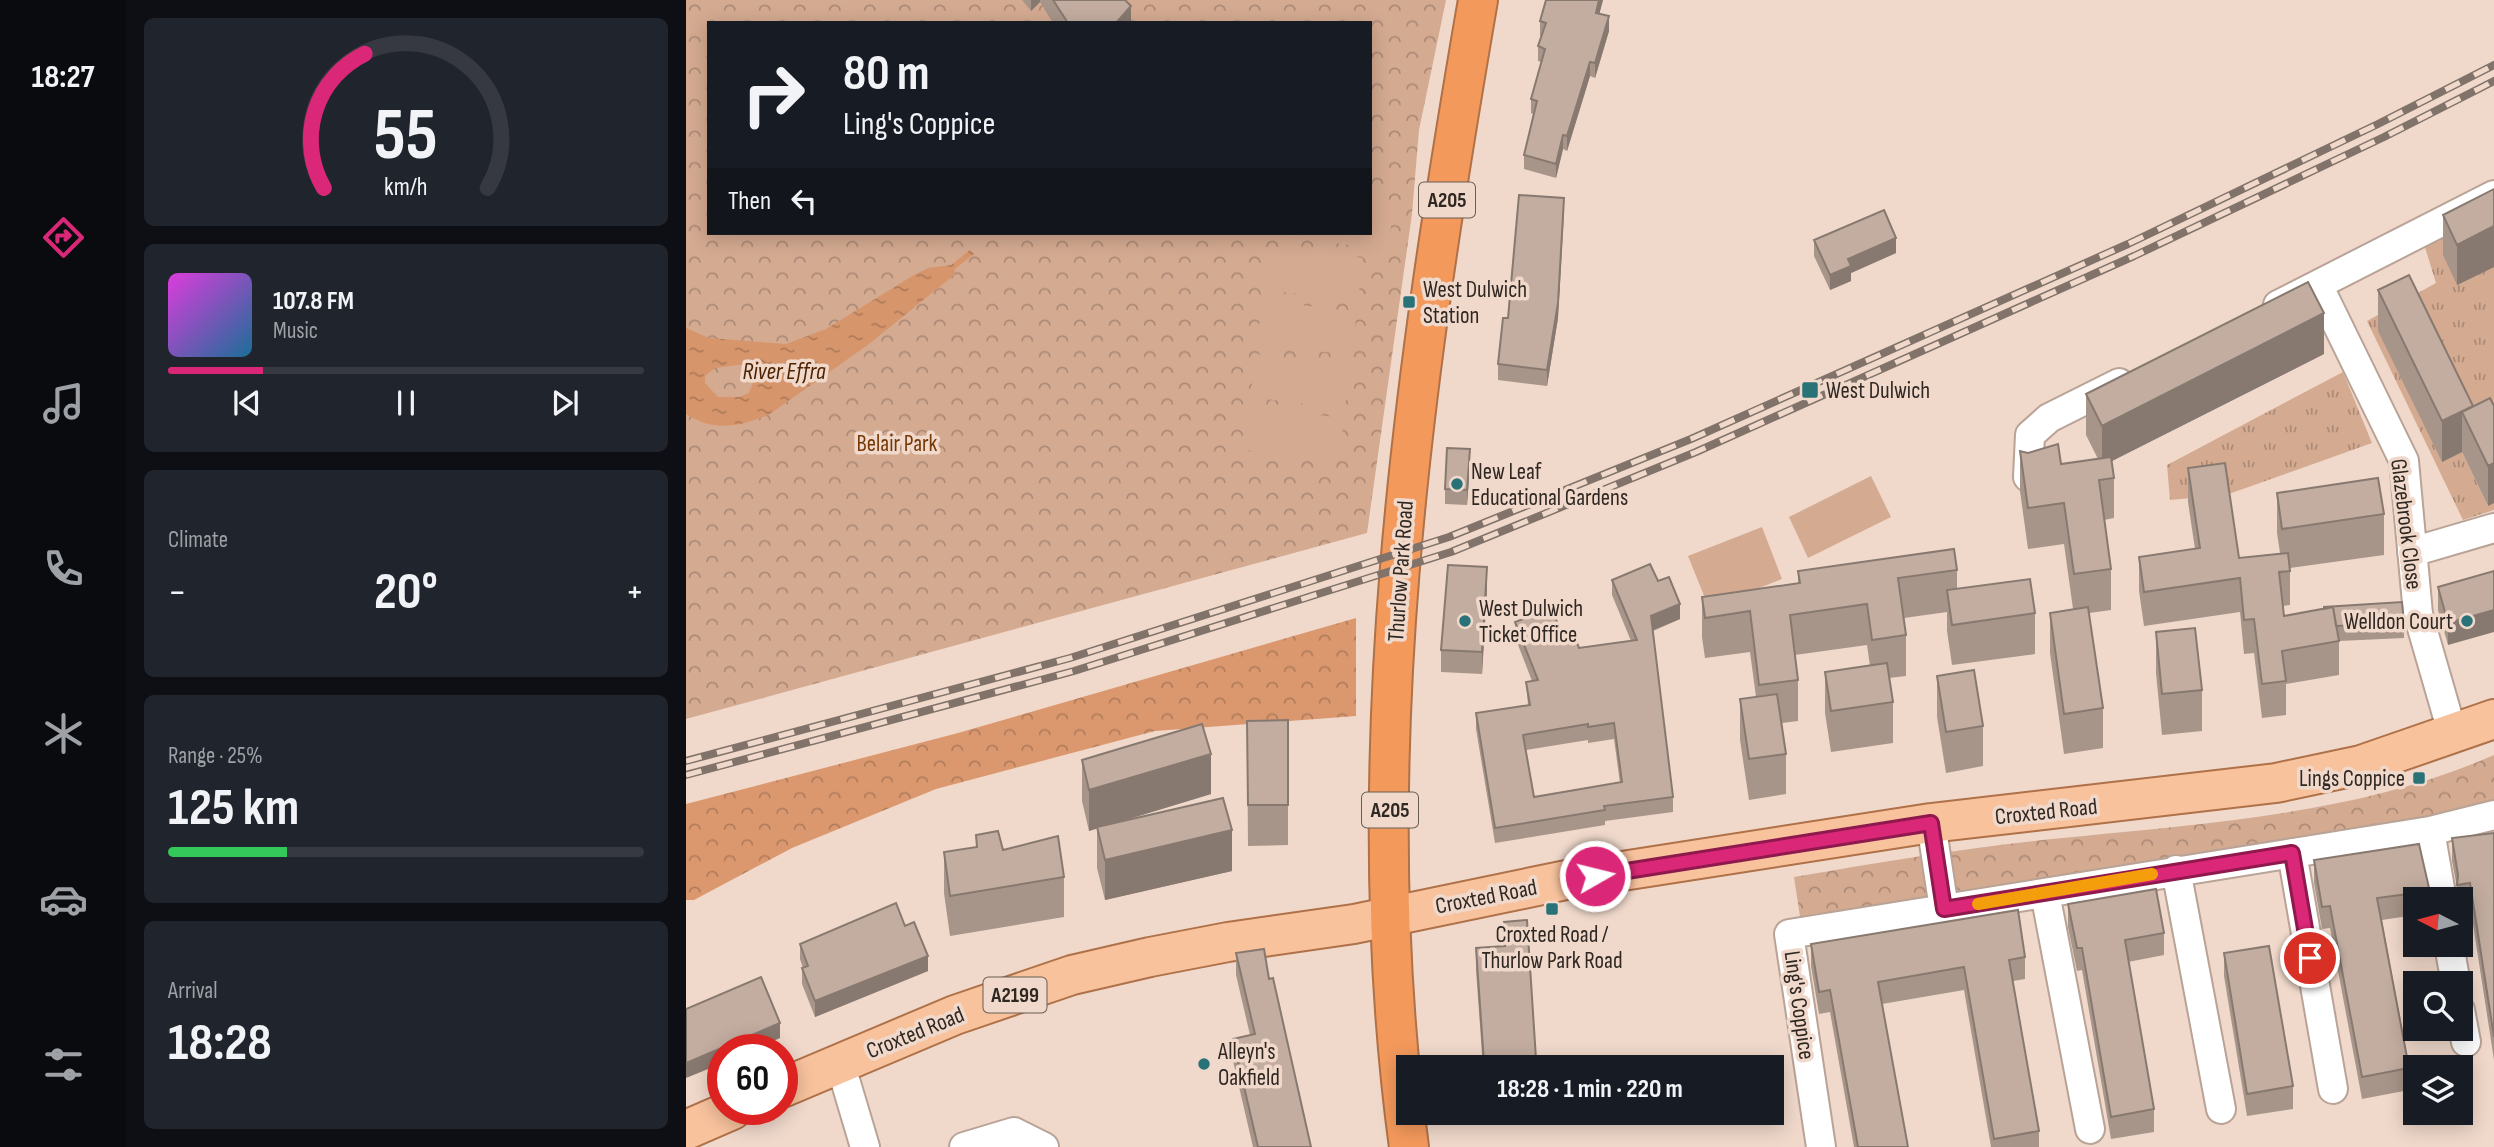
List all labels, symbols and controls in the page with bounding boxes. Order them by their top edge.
text: 80 m [843,45,930,104]
icon: right [728,49,819,140]
text: 18:27 [32,58,94,97]
text: 55 [374,92,438,180]
text: Ling's Coppice [843,105,995,144]
text: km/h [384,172,428,203]
icon: left [785,182,823,220]
road number: A205 [1419,182,1475,218]
text: Then [728,186,771,217]
icon: directions [39,213,88,262]
place label: West Dulwich Station [1423,276,1527,330]
text: 107.8 FM [273,286,354,317]
marker: West Dulwich Station [1401,294,1417,310]
text: Music [273,317,318,345]
water label: River Effra [742,357,826,386]
place label: West Dulwich [1826,377,1930,405]
icon: music [39,379,88,428]
marker: West Dulwich [1800,380,1820,400]
icon: previous [228,384,266,422]
icon: pause [387,384,425,422]
icon: next [546,384,584,422]
park label: Belair Park [857,430,938,458]
street label: Glazebrook Close [2384,457,2428,591]
place label: New Leaf Educational Gardens [1471,458,1628,512]
marker: New Leaf Educational Gardens [1449,476,1465,492]
street label: Thurlow Park Road [1382,500,1420,642]
text: Climate [168,526,228,554]
icon: phone [39,544,88,593]
text: 20° [374,561,438,624]
text: − [168,570,187,615]
text: + [625,570,644,615]
place label: West Dulwich Ticket Office [1479,595,1583,649]
place label: Welldon Court [2344,608,2453,636]
marker: West Dulwich Ticket Office [1457,613,1473,629]
marker: Welldon Court [2459,613,2475,629]
icon: climate [39,709,88,758]
text: Range · 25% [168,742,263,770]
place label: Lings Coppice [2299,765,2405,793]
marker: Lings Coppice [2411,770,2427,786]
text: 125 km [168,777,299,840]
road number: A205 [1362,792,1418,828]
street label: Croxted Road [1994,793,2099,831]
position arrow [1558,839,1632,913]
street label: Croxted Road [1433,873,1539,921]
icon: car [39,875,88,924]
north arrow [2403,887,2473,957]
map controls [2403,887,2473,1125]
marker: Croxted Road / Thurlow Park Road [1544,901,1560,917]
place label: Croxted Road / Thurlow Park Road [1481,921,1623,975]
pin [2280,928,2340,988]
icon: arrive [2291,939,2329,977]
street label: Ling's Coppice [1778,949,1820,1061]
button: search [2403,971,2473,1041]
text: Arrival [168,977,217,1005]
road number: A2199 [984,978,1046,1012]
street label: Croxted Road [862,1001,968,1065]
text: 18:28 [168,1012,272,1075]
speed limit sign: 60 [707,1034,798,1125]
place label: Alleyn's Oakfield [1217,1038,1280,1092]
icon: filters [39,1040,88,1089]
button: layers [2403,1055,2473,1125]
marker: Alleyn's Oakfield [1196,1056,1212,1072]
text: 18:28 · 1 min · 220 m [1497,1074,1683,1105]

